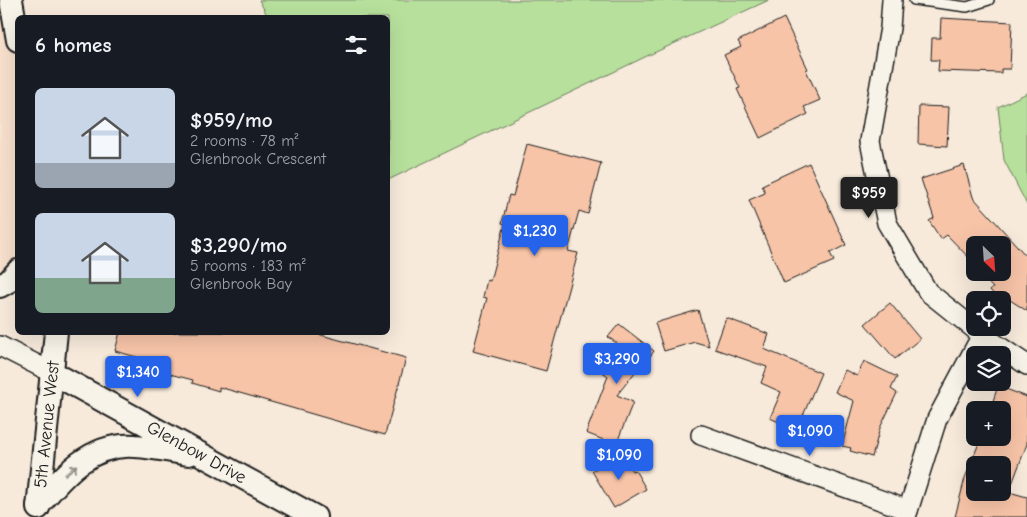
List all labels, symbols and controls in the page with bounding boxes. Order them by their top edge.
icon: filters [342,31,370,59]
text: 6 homes [35,33,111,57]
icon: home [75,108,135,168]
text: $959/mo [190,108,273,132]
text: 2 rooms · 78 m² [190,132,298,150]
text: Glenbrook Crescent [190,150,326,168]
pin: $959 [839,176,899,219]
text: $959 [852,184,886,202]
pin: $1,230 [494,214,576,257]
text: $1,230 [513,222,557,240]
icon: home [75,233,135,293]
text: $3,290/mo [190,233,287,257]
north arrow [966,236,1011,281]
map controls [966,236,1011,501]
text: 5 rooms · 183 m² [190,257,306,275]
text: Glenbrook Bay [190,275,292,293]
button: locate [966,291,1011,336]
pin: $3,290 [576,342,658,385]
button: layers [966,346,1011,391]
text: $3,290 [594,350,640,368]
pin: $1,340 [97,356,179,398]
street label: 5th Avenue West [30,359,64,489]
text: $1,340 [116,363,160,381]
button: + [966,401,1011,446]
pin: $1,090 [769,414,851,457]
street label: Glenbow Drive [143,416,250,488]
text: $1,090 [787,422,833,440]
pin: $1,090 [578,438,660,481]
text: $1,090 [596,446,642,464]
button: − [966,456,1011,501]
one-way arrow [64,464,77,475]

